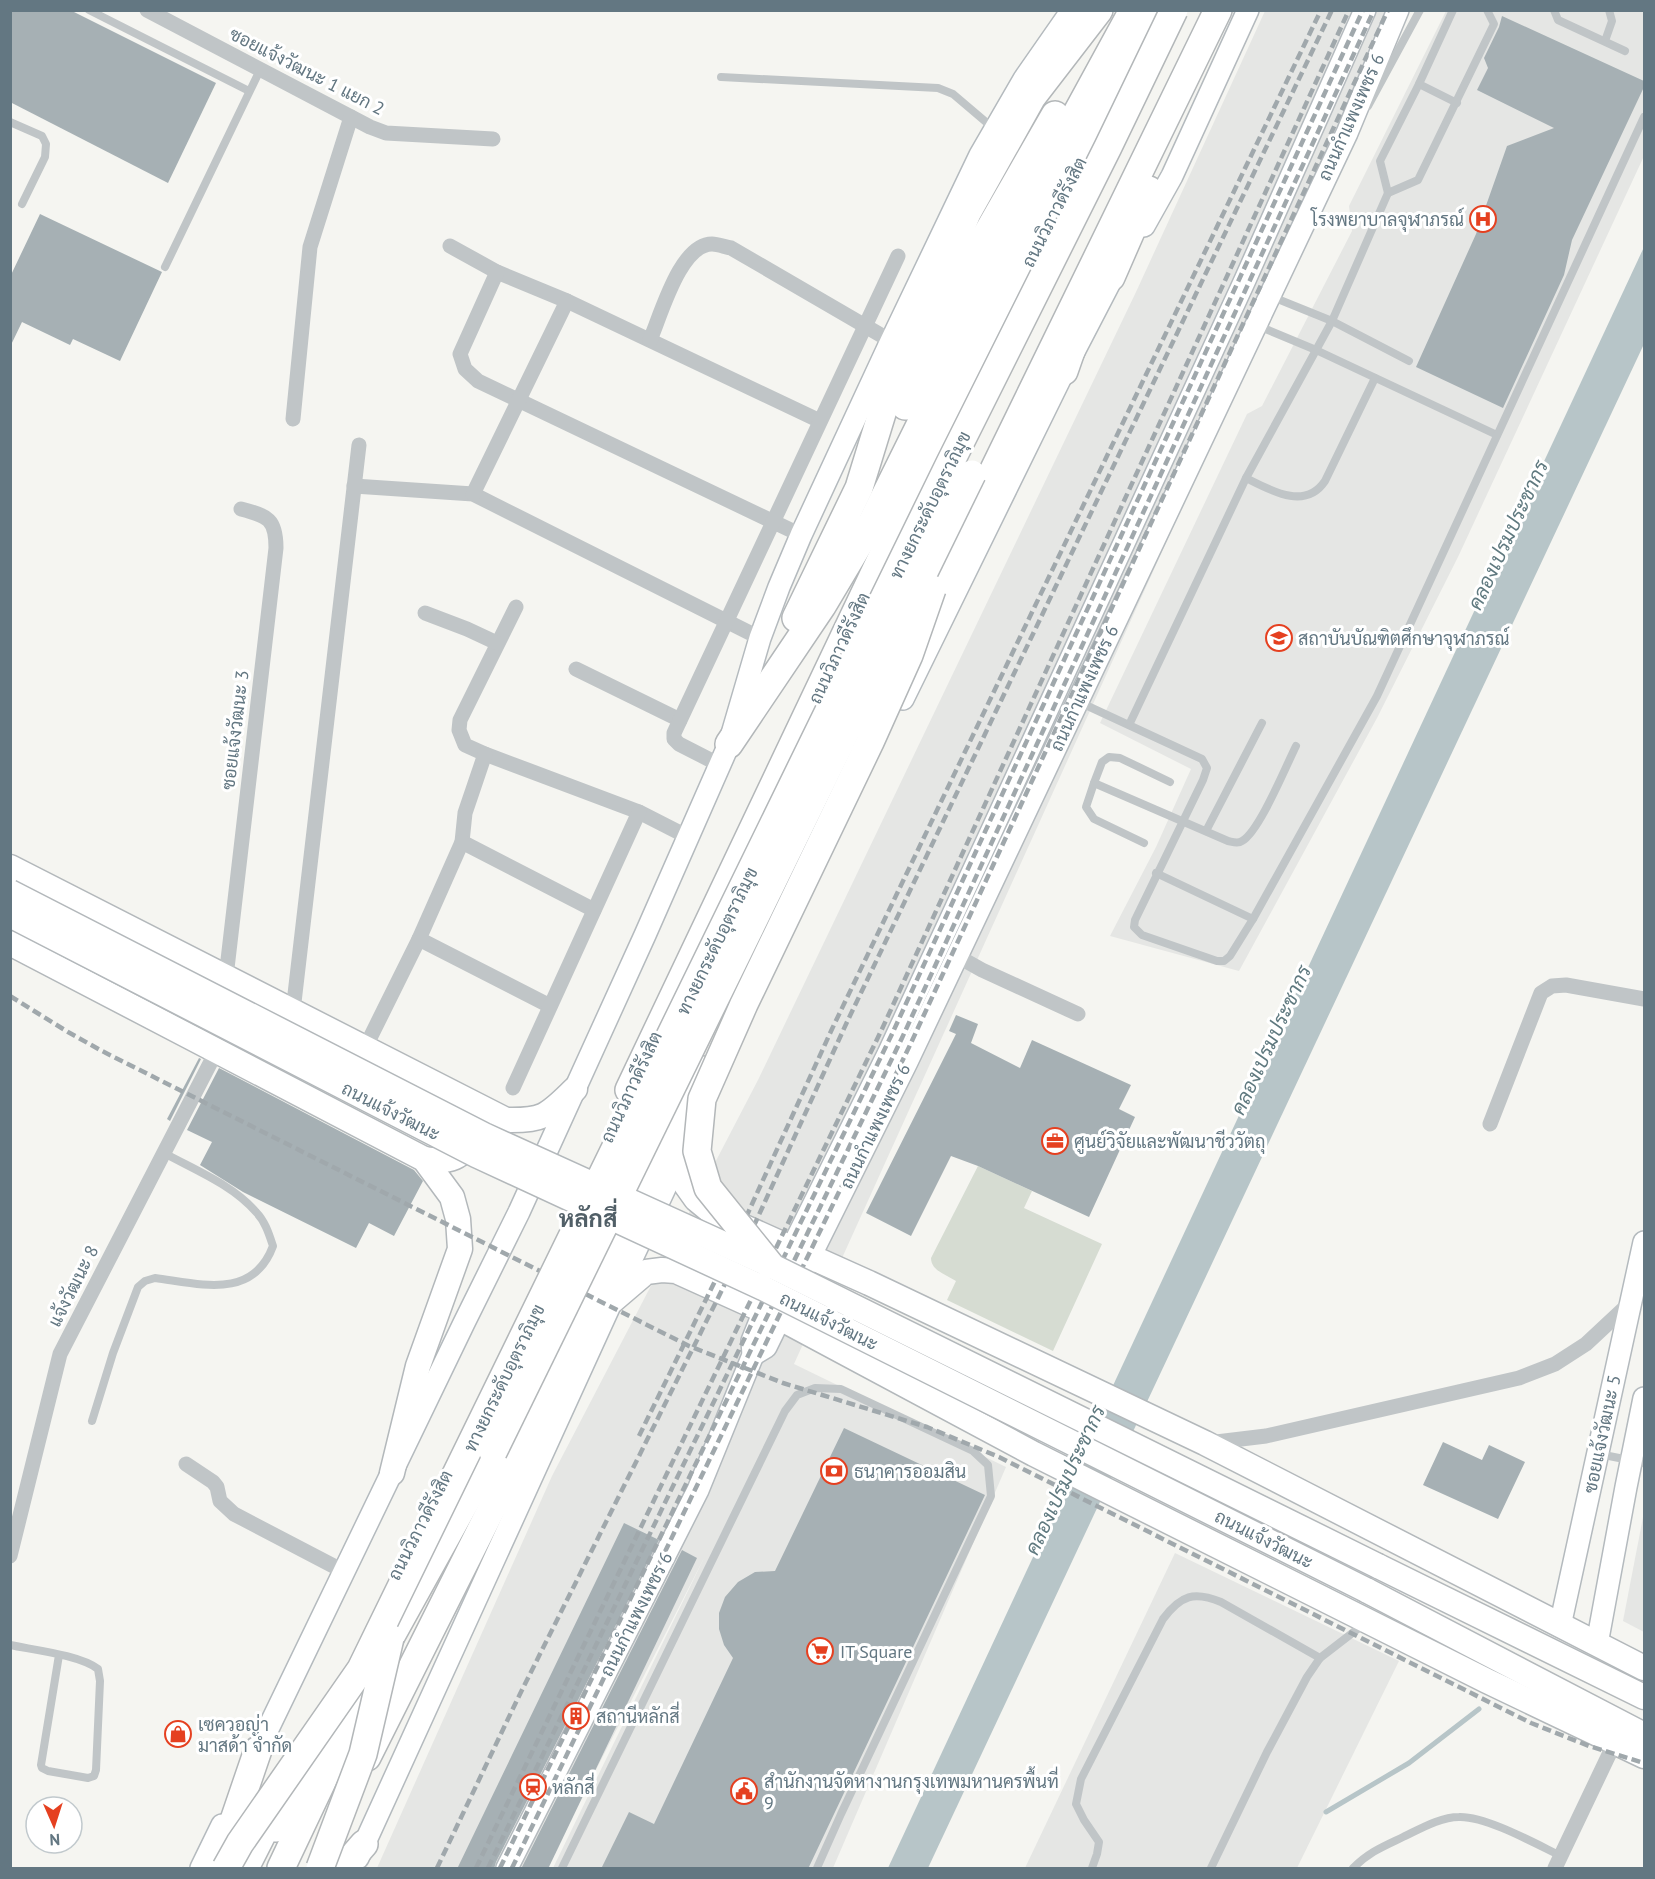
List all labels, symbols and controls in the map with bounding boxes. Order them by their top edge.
street label: ซอยแจ้งวัฒนะ 1 แยก 2 [226,22,388,120]
street label: ถนนกำแพงเพชร 6 [1313,50,1389,184]
street label: ถนนวิภาวดีรังสิต [1015,153,1092,271]
hospital icon: โรงพยาบาลจุฬาภรณ์ [1468,204,1498,234]
place label: โรงพยาบาลจุฬาภรณ์ [1310,207,1464,232]
street label: ทางยกระดับอุตราภิมุข [884,427,977,583]
water label: คลองเปรมประชากร [1462,455,1555,614]
street label: ถนนวิภาวดีรังสิต [802,588,875,707]
street label: ถนนกำแพงเพชร 6 [1045,621,1123,755]
school or university icon: สถาบันบัณฑิตศึกษาจุฬาภรณ์ [1264,623,1294,653]
place label: สถาบันบัณฑิตศึกษาจุฬาภรณ์ [1298,626,1510,651]
street label: ซอยแจ้งวัฒนะ 3 [216,669,254,791]
street label: ทางยกระดับอุตราภิมุข [671,863,764,1019]
water label: คลองเปรมประชากร [1225,960,1318,1119]
street label: ถนนวิภาวดีรังสิต [594,1027,667,1146]
street label: ถนนกำแพงเพชร 6 [835,1059,915,1193]
street label: ถนนแจ้งวัฒนะ [338,1076,444,1146]
office icon: ศูนย์วิจัยและพัฒนาชีววัตถุ [1040,1126,1070,1156]
place label: ศูนย์วิจัยและพัฒนาชีววัตถุ [1074,1129,1265,1155]
district label: หลักสี่ [559,1198,617,1234]
street label: แจ้งวัฒนะ 8 [43,1241,103,1331]
street label: ถนนแจ้งวัฒนะ [776,1286,882,1356]
street label: ทางยกระดับอุตราภิมุข [458,1300,551,1456]
street label: ซอยแจ้งวัฒนะ 5 [1578,1373,1626,1495]
water label: คลองเปรมประชากร [1019,1400,1112,1559]
bank icon: ธนาคารออมสิน [819,1456,849,1486]
place label: ธนาคารออมสิน [854,1460,966,1483]
street label: ถนนวิภาวดีรังสิต [381,1466,458,1584]
street label: ถนนแจ้งวัฒนะ [1211,1504,1317,1574]
street label: ถนนกำแพงเพชร 6 [595,1548,677,1680]
supermarket icon: IT Square [805,1636,835,1666]
place label: IT Square [840,1640,912,1663]
building icon: สถานีหลักสี่ [561,1701,591,1731]
place label: สถานีหลักสี่ [596,1701,680,1728]
place label: เซควอญ่า มาสด้า จำกัด [198,1713,292,1757]
shop icon: เซควอญ่า มาสด้า จำกัด [163,1719,193,1749]
place label: สำนักงานจัดหางานกรุงเทพมหานครพื้นที่ 9 [764,1766,1059,1814]
station icon: หลักสี่ [518,1772,548,1802]
place label: หลักสี่ [552,1772,595,1799]
public building icon: สำนักงานจัดหางานกรุงเทพมหานครพื้นที่ 9 [729,1776,759,1806]
north arrow [24,1795,84,1855]
text: N [49,1830,61,1850]

